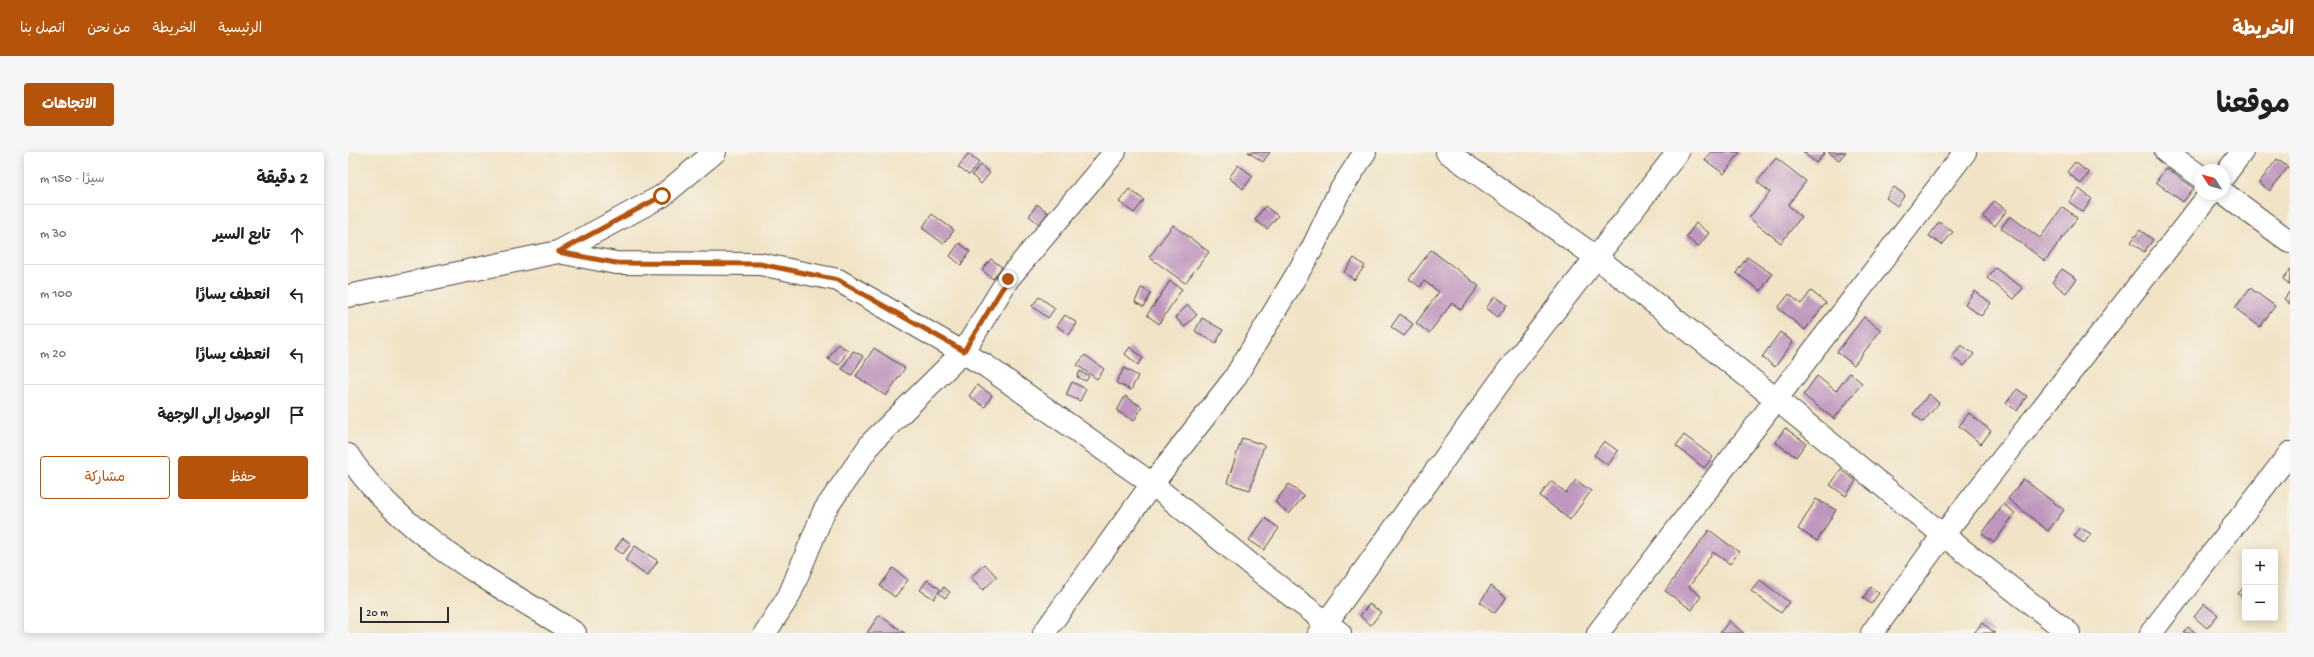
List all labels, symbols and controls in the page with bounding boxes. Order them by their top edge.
text: الخريطة [2232,19,2294,42]
text: اتصل بنا [20,21,65,38]
text: من نحن [87,21,131,38]
text: الخريطة [153,21,196,38]
text: الرئيسية [218,21,262,38]
button: الاتجاهات [24,83,114,126]
text: موقعنا [2216,90,2290,123]
north arrow [2194,164,2230,200]
text: 2 دقيقة [256,170,308,190]
text: سيرًا · 150 m [40,172,105,187]
route start [653,187,671,205]
icon: ahead [286,224,308,246]
text: 30 m [40,227,66,242]
text: تابع السير [213,227,270,245]
route end [999,270,1017,288]
icon: left [286,284,308,306]
text: 100 m [40,287,72,302]
text: انعطف يسارًا [196,287,270,305]
icon: left [286,344,308,366]
text: 20 m [40,347,66,362]
text: انعطف يسارًا [196,347,270,365]
icon: arrive [286,404,308,426]
text: الوصول إلى الوجهة [157,407,270,425]
button: مشاركة [40,456,170,499]
button: حفظ [178,456,308,499]
map controls [2242,549,2278,621]
button: + [2242,549,2278,585]
button: − [2242,585,2278,621]
scale bar [360,605,449,624]
text: 20 m [366,608,388,620]

